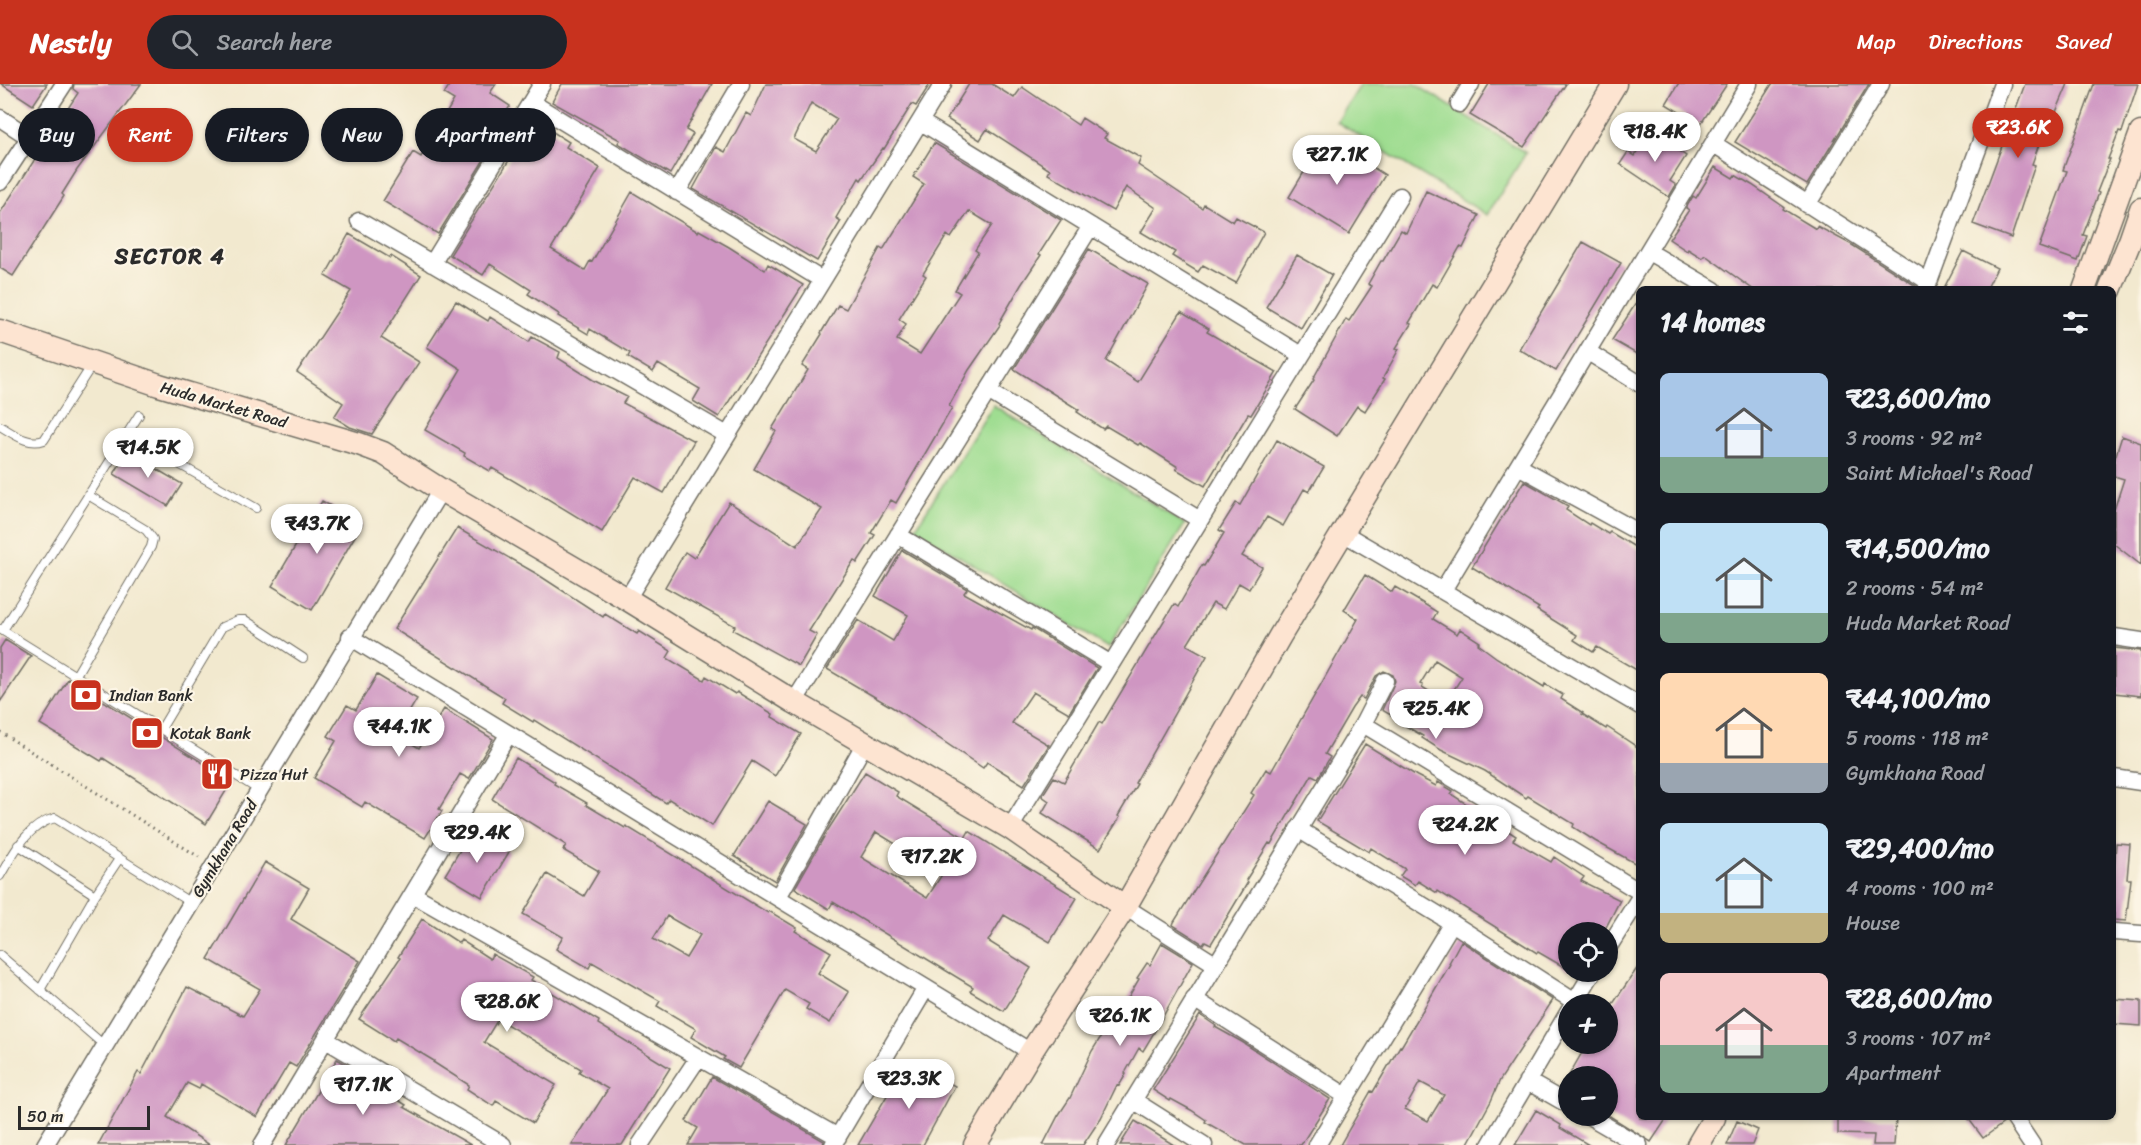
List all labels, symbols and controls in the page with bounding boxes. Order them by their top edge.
search box [147,15,567,69]
text: Nestly [30,18,111,67]
text: Search here [216,23,332,62]
text: Map [1857,23,1895,61]
text: Directions [1928,23,2023,61]
text: Saved [2056,23,2111,61]
icon: search [168,26,201,59]
chip: Buy [18,108,95,162]
chip: Rent [107,108,193,162]
chip: Filters [205,108,309,162]
chip: New [321,108,403,162]
chip: Apartment [415,108,556,162]
pin: ₹23.6K [1969,108,2067,159]
text: ₹23.6K [1986,110,2050,145]
pin: ₹18.4K [1606,112,1704,163]
text: ₹18.4K [1624,114,1686,149]
pin: ₹27.1K [1288,135,1386,186]
text: ₹27.1K [1307,137,1367,172]
district label: SECTOR 4 [113,237,226,276]
text: 14 homes [1660,299,1765,345]
icon: filters [2059,306,2092,339]
street label: Huda Market Road [157,372,292,437]
text: ₹23,600/mo [1846,375,1991,421]
icon: home [1708,397,1780,469]
text: 3 rooms · 92 m² [1846,421,1982,456]
pin: ₹14.5K [99,428,197,479]
text: ₹14.5K [117,430,179,465]
text: Saint Michael's Road [1846,456,2031,491]
pin: ₹43.7K [268,504,366,555]
text: ₹43.7K [285,506,349,541]
text: ₹14,500/mo [1846,525,1990,571]
icon: home [1708,547,1780,619]
text: 2 rooms · 54 m² [1846,571,1984,606]
text: Huda Market Road [1846,606,2010,641]
text: ₹44,100/mo [1846,675,1990,721]
bank icon: Indian Bank [68,677,104,713]
place label: Indian Bank [108,681,193,710]
pin: ₹25.4K [1387,689,1485,740]
text: ₹25.4K [1403,691,1469,726]
icon: home [1708,697,1780,769]
pin: ₹44.1K [350,707,448,758]
text: ₹44.1K [368,709,430,744]
bank icon: Kotak Bank [129,715,165,751]
place label: Kotak Bank [170,719,252,748]
text: 5 rooms · 118 m² [1846,721,1989,756]
restaurant icon: Pizza Hut [199,756,235,792]
text: Gymkhana Road [1846,756,1984,791]
place label: Pizza Hut [240,760,308,789]
street label: Gymkhana Road [184,792,266,903]
pin: ₹24.2K [1416,805,1514,856]
text: ₹24.2K [1433,807,1497,842]
pin: ₹29.4K [428,813,526,864]
text: ₹29.4K [444,815,510,850]
text: ₹29,400/mo [1846,825,1994,871]
pin: ₹17.2K [883,837,981,888]
text: ₹17.2K [902,839,962,874]
icon: home [1708,847,1780,919]
text: 4 rooms · 100 m² [1846,871,1994,906]
text: House [1846,906,1900,941]
map controls [1558,922,1618,1126]
button: locate [1558,922,1618,982]
text: ₹28,600/mo [1846,975,1992,1021]
pin: ₹28.6K [458,982,556,1033]
text: ₹28.6K [475,984,539,1019]
button: + [1558,994,1618,1054]
pin: ₹26.1K [1071,996,1169,1047]
icon: home [1708,997,1780,1069]
text: ₹26.1K [1090,998,1150,1033]
text: 3 rooms · 107 m² [1846,1021,1991,1056]
text: Apartment [1846,1056,1940,1091]
pin: ₹23.3K [860,1059,958,1110]
text: ₹23.3K [878,1061,940,1096]
pin: ₹17.1K [314,1065,412,1116]
button: − [1558,1066,1618,1126]
text: ₹17.1K [334,1067,392,1102]
text: 50 m [27,1102,63,1131]
scale bar [18,1103,150,1130]

